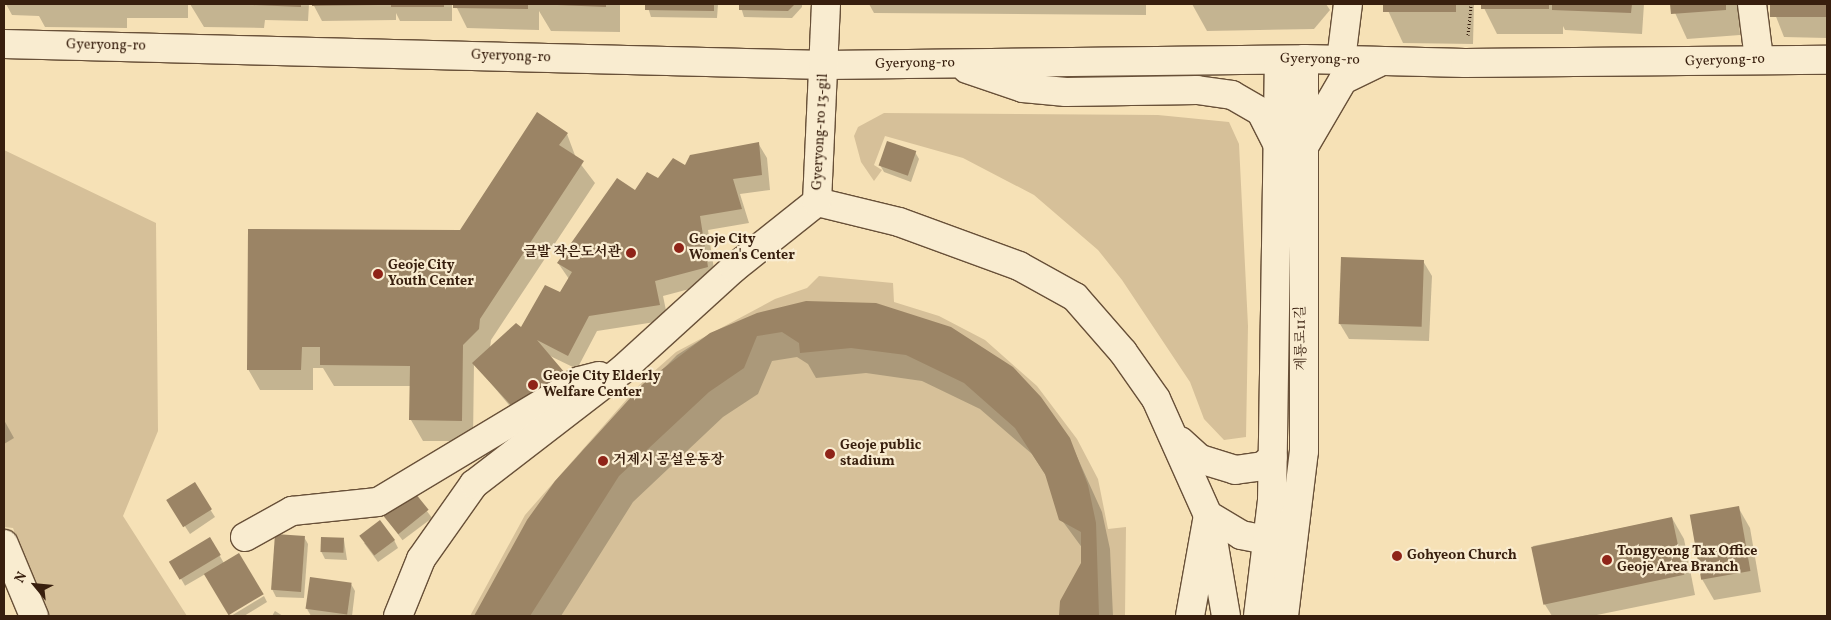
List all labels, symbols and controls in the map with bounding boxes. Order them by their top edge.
street label: Gyeryong-ro [66,37,146,55]
street label: Gyeryong-ro [471,47,551,67]
street label: Gyeryong-ro [1280,51,1360,69]
street label: Gyeryong-ro [1685,51,1765,71]
street label: Gyeryong-ro [875,55,955,73]
street label: Gyeryong-ro 13-gil [810,73,832,191]
place label: Geoje City Women's Center [689,232,795,264]
marker: Geoje City Women's Center [673,242,685,254]
place label: 글발 작은도서관 [524,245,621,261]
marker: 글발 작은도서관 [625,247,637,259]
place label: Geoje City Youth Center [388,258,474,290]
marker: Geoje City Youth Center [372,268,384,280]
street label: 계룡로11길 [1293,305,1311,371]
place label: Geoje City Elderly Welfare Center [543,369,661,402]
marker: Geoje City Elderly Welfare Center [527,379,539,391]
place label: Geoje public stadium [840,438,921,471]
marker: Geoje public stadium [824,448,836,460]
place label: 거제시 공설운동장 [613,453,724,469]
marker: 거제시 공설운동장 [597,455,609,467]
place label: Tongyeong Tax Office Geoje Area Branch [1617,544,1758,576]
place label: Gohyeon Church [1407,548,1517,564]
marker: Gohyeon Church [1391,550,1403,562]
marker: Tongyeong Tax Office Geoje Area Branch [1601,554,1613,566]
north arrow [10,560,60,610]
text: N [11,569,32,587]

